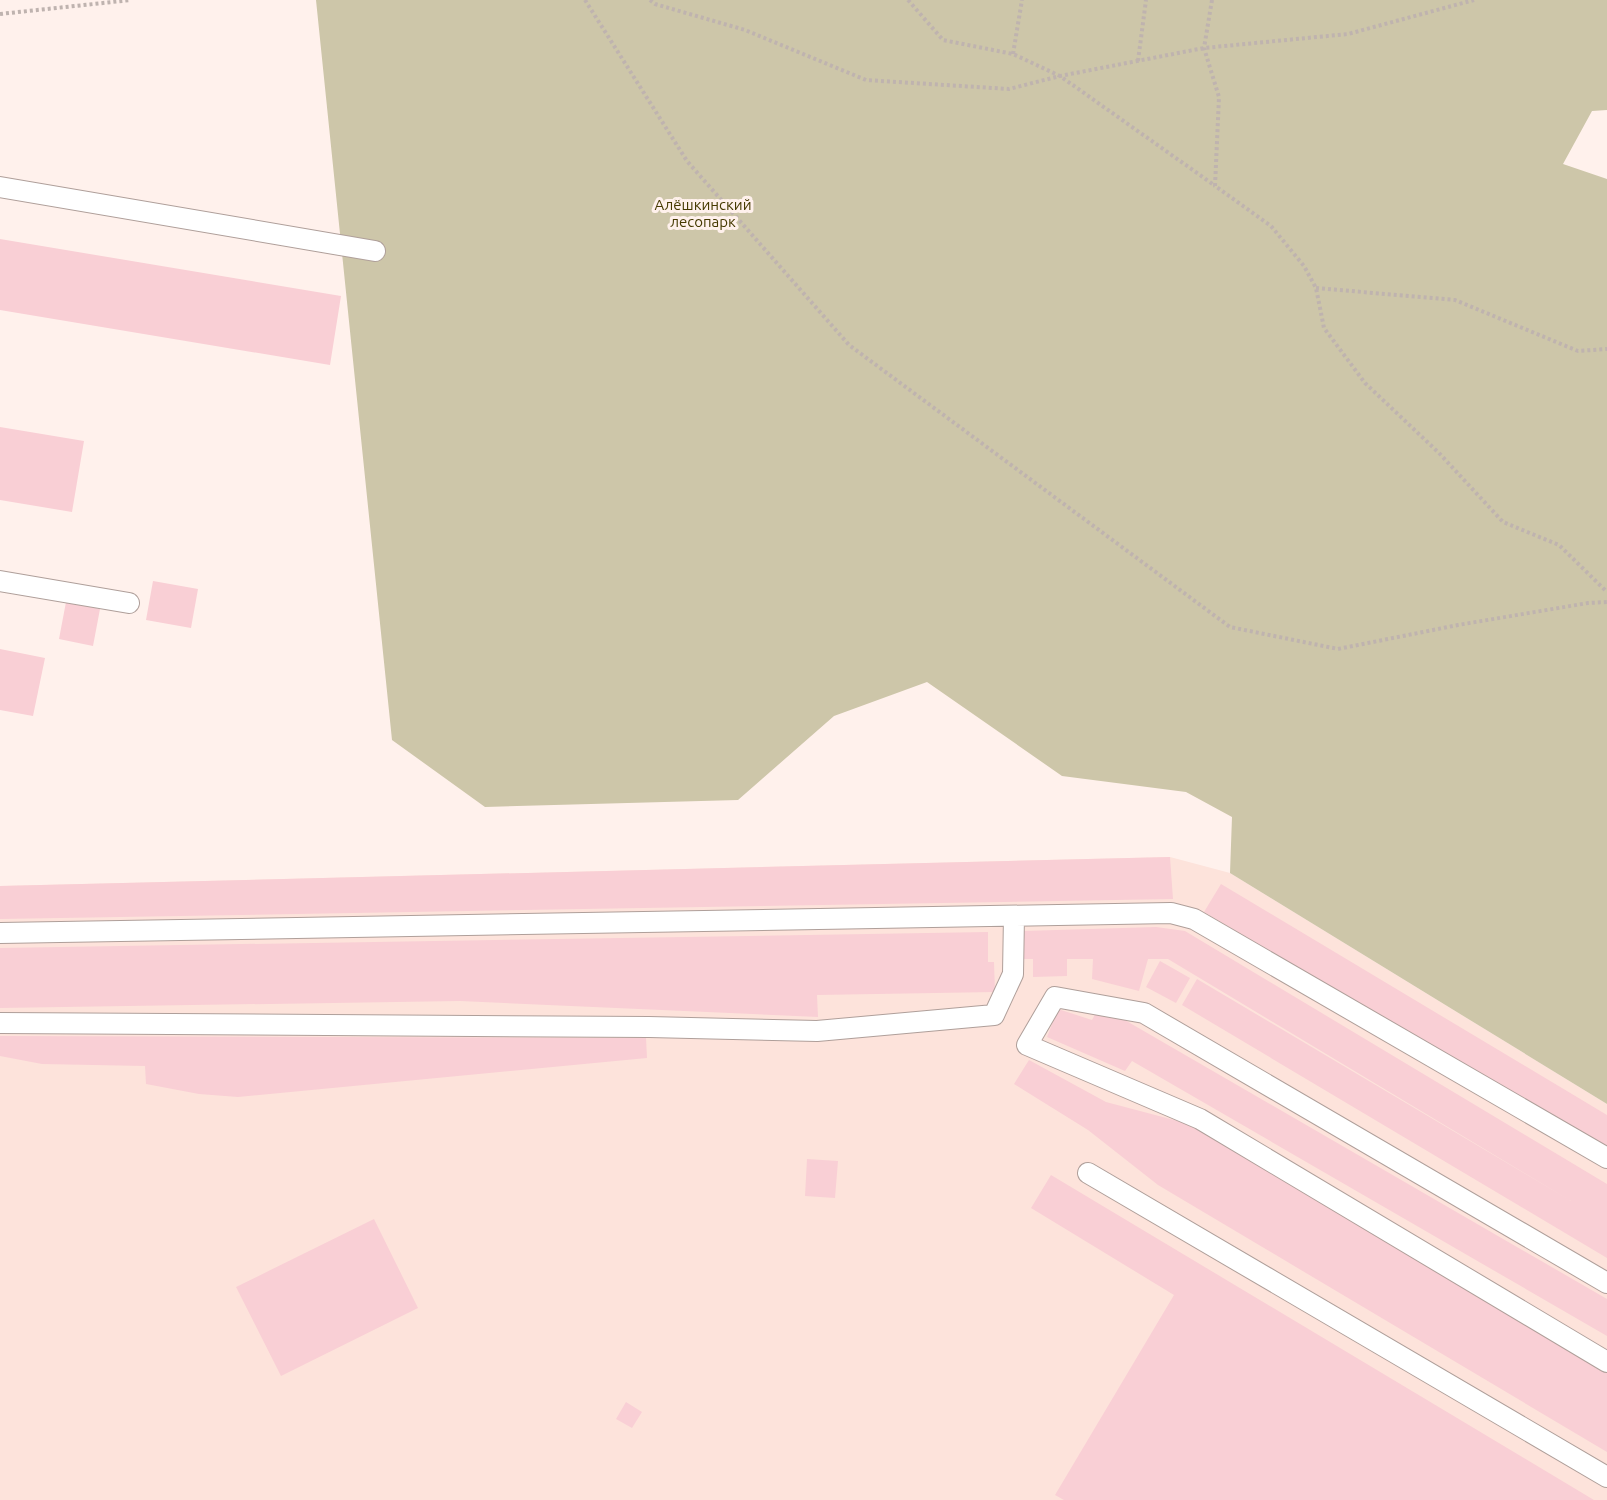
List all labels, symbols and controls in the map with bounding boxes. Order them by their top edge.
park label: Алёшкинский лесопарк [654,196,752,230]

